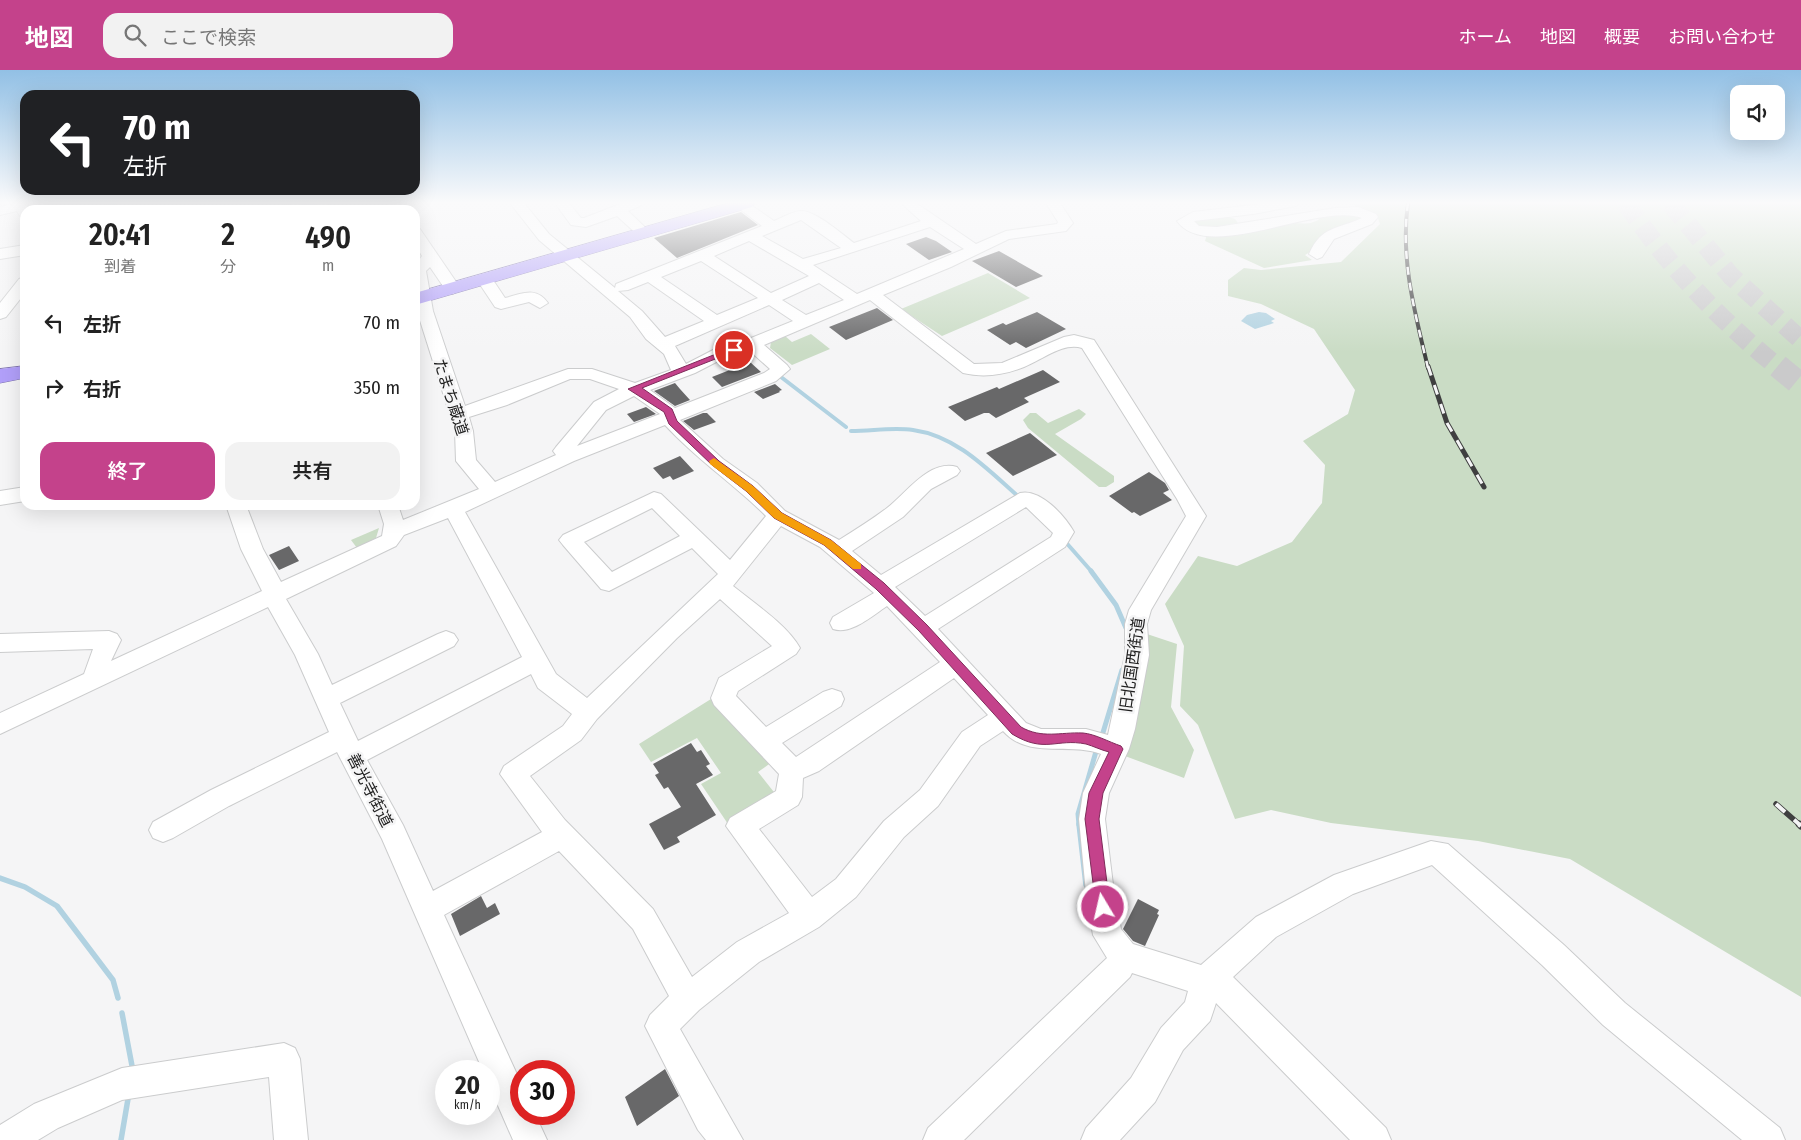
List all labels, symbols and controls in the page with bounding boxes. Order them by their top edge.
search box [103,13,453,58]
icon: search [121,21,149,49]
text: 地図 [25,24,73,52]
text: ここで検索 [161,26,256,49]
text: ホーム [1459,26,1512,48]
text: 地図 [1540,26,1576,48]
text: 概要 [1604,26,1640,48]
text: お問い合わせ [1668,26,1776,48]
map controls [1730,85,1785,140]
button: sound [1730,85,1785,140]
text: 70 m [123,106,191,148]
icon: left [40,110,105,175]
text: 左折 [123,153,167,180]
text: 20:41 [89,217,151,253]
text: 2 [221,217,235,253]
text: 490 [305,220,351,256]
text: m [322,256,334,275]
text: 到着 [104,257,136,276]
text: 分 [220,257,236,276]
icon: left [40,309,68,337]
text: 70 m [364,311,400,334]
text: 左折 [83,313,121,336]
pin [713,329,755,371]
icon: arrive [720,336,748,364]
street label: たまち蔵道 [430,356,472,438]
icon: right [40,374,68,402]
text: 350 m [354,376,400,399]
text: 右折 [83,378,121,401]
button: 終了 [40,442,215,500]
button: 共有 [225,442,400,500]
street label: 旧北国西街道 [1116,616,1148,714]
street label: 善光寺街道 [343,750,397,830]
position arrow [1076,880,1128,932]
speed limit sign: 30 [510,1060,575,1125]
text: 20 [455,1071,480,1101]
text: km/h [454,1098,481,1112]

